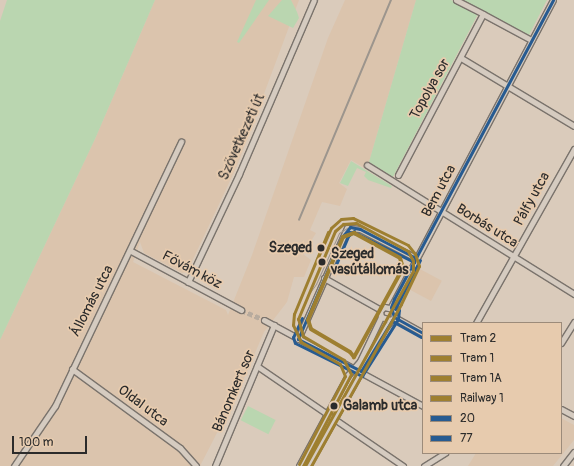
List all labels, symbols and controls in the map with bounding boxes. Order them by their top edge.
street label: Topolya sor [407,56,453,122]
street label: Szövetkezeti út [215,91,269,183]
street label: Bem utca [418,162,460,220]
street label: Pálfy utca [510,169,554,229]
street label: Borbás utca [453,200,521,252]
place label: Szeged [269,240,312,256]
marker: Szeged [315,242,327,254]
place label: Szeged vasútállomás [331,246,408,278]
street label: Fővám köz [159,247,225,293]
marker: Szeged vasútállomás [316,256,328,268]
street label: Állomás utca [67,263,117,339]
legend [422,322,562,454]
text: Tram 2 [460,331,496,346]
street label: Bánomkert sor [209,347,259,435]
text: Tram 1 [460,351,494,366]
text: Tram 1A [460,371,502,386]
street label: Oldal utca [115,382,171,430]
text: Railway 1 [460,391,504,406]
place label: Galamb utca [343,398,417,414]
marker: Galamb utca [328,400,340,412]
text: 20 [460,411,475,426]
scale bar [14,428,89,454]
text: 77 [460,431,473,446]
text: 100 m [19,435,53,450]

